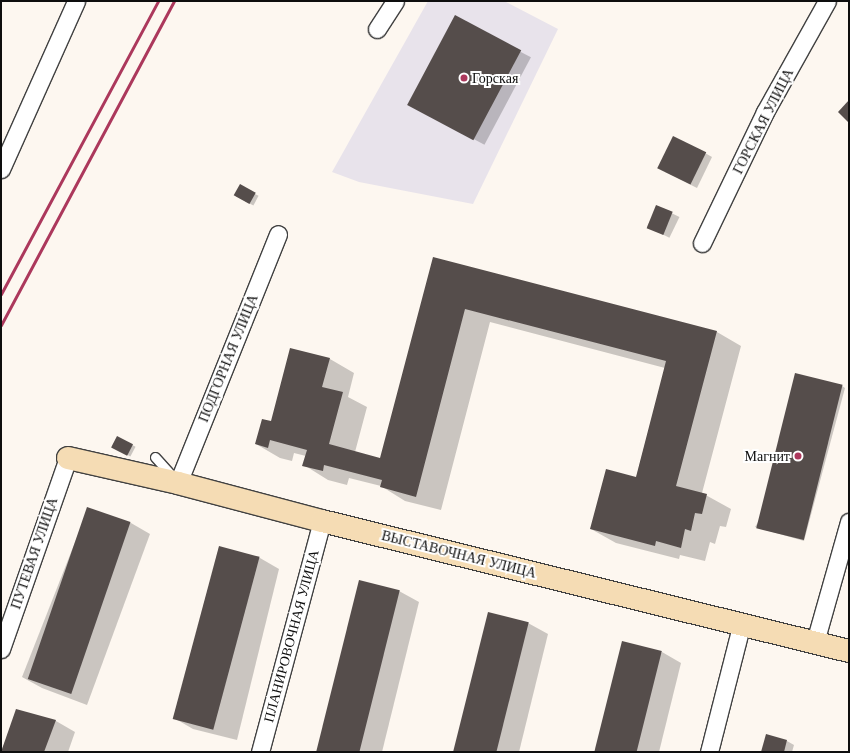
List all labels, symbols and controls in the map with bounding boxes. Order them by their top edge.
street label: ГОРСКАЯ УЛИЦА [729,65,797,177]
place label: Горская [472,70,518,86]
marker: Горская [459,73,469,83]
street label: ПОДГОРНАЯ УЛИЦА [195,292,261,424]
place label: Магнит [744,448,790,464]
marker: Магнит [793,451,803,461]
street label: ПУТЕВАЯ УЛИЦА [7,495,61,611]
street label: ВЫСТАВОЧНАЯ УЛИЦА [380,527,538,581]
street label: ПЛАНИРОВОЧНАЯ УЛИЦА [260,548,322,724]

